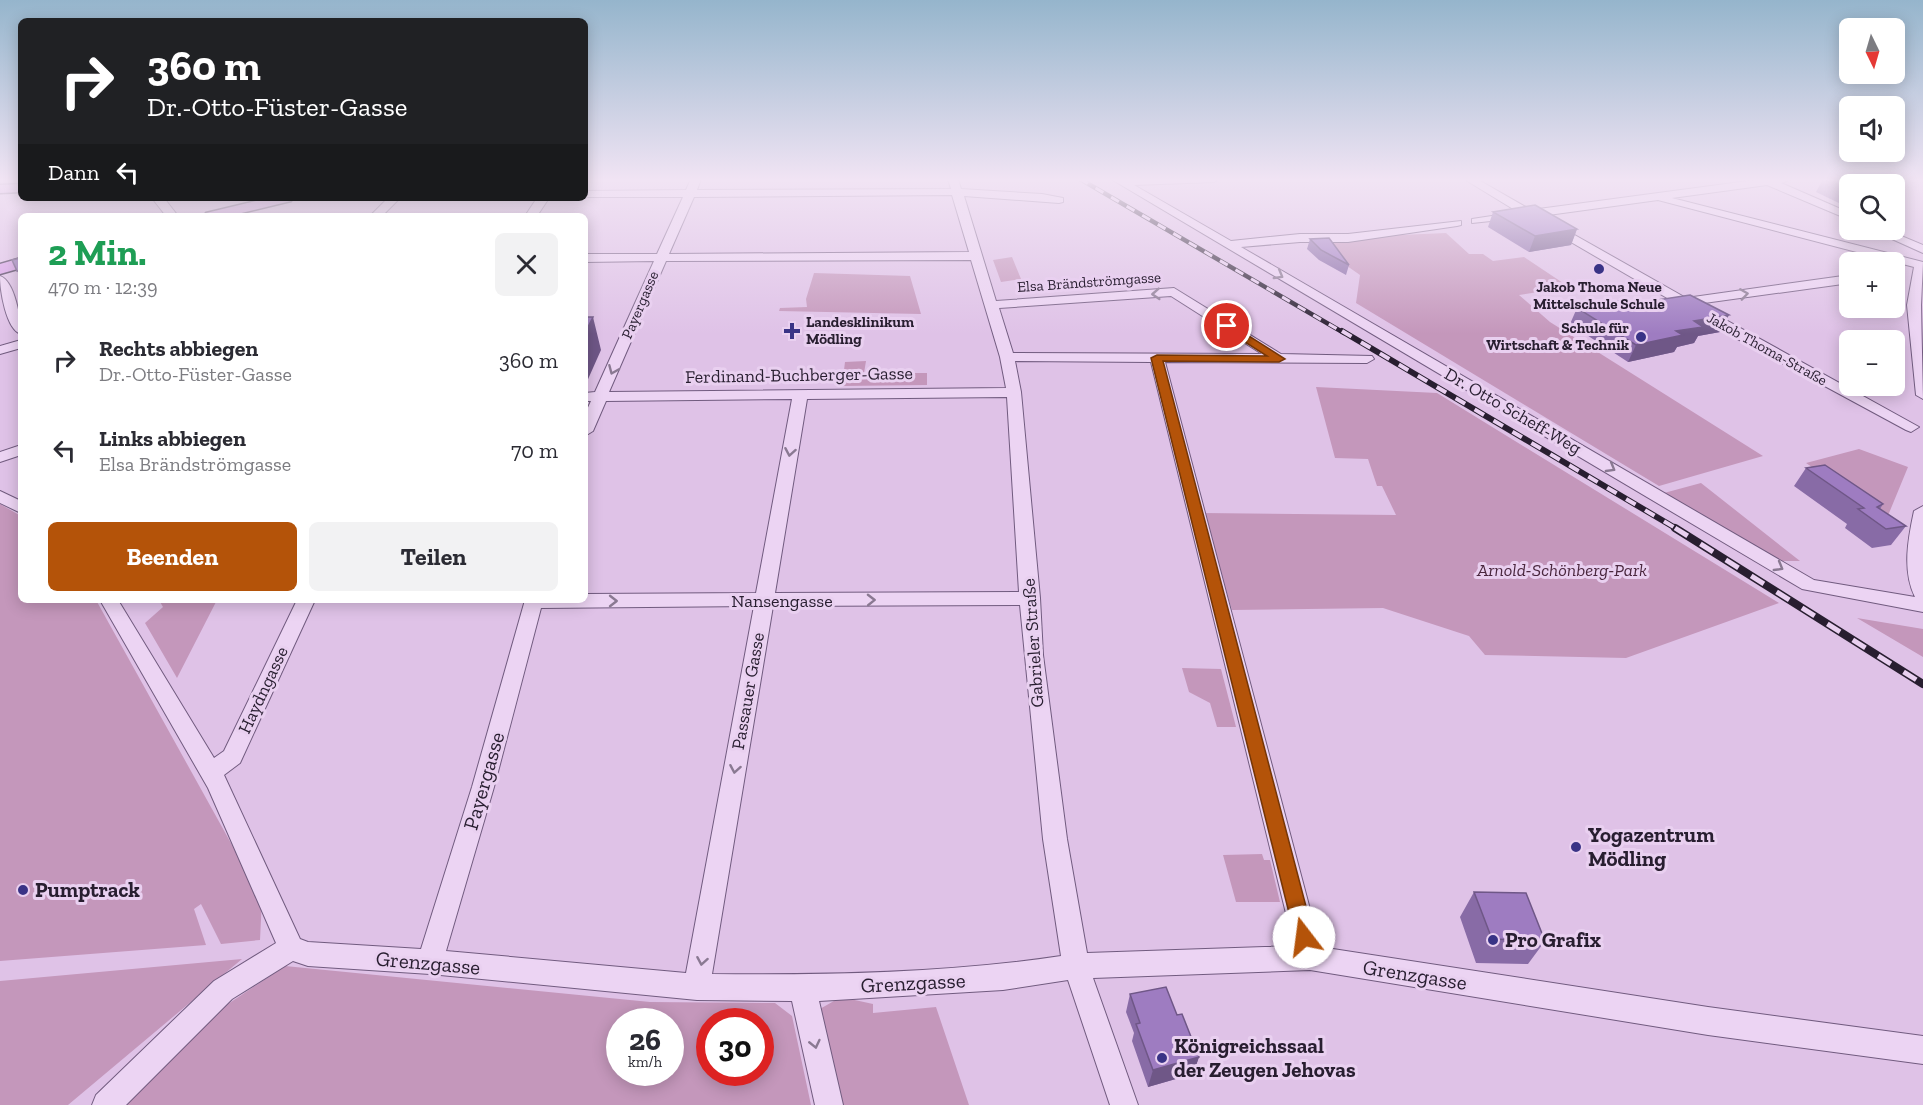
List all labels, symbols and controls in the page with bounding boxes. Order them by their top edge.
north arrow [1839,18,1905,84]
map controls [1839,18,1905,396]
text: 360 m [147,40,261,91]
icon: right [48,42,126,120]
text: Dr.-Otto-Füster-Gasse [147,91,407,123]
button: sound [1839,96,1905,162]
icon: left [111,156,144,189]
text: Dann [48,159,99,186]
button: search [1839,174,1905,240]
text: 2 Min. [48,231,147,274]
button: close [495,233,558,296]
button: + [1839,252,1905,318]
marker: Jakob Thoma Neue Mittelschule Schule [1592,262,1606,276]
one-way arrow [1273,267,1283,279]
street label: Payergasse [618,268,662,342]
street label: Elsa Brändströmgasse [1016,268,1162,296]
text: 470 m · 12:39 [48,275,158,299]
place label: Jakob Thoma Neue Mittelschule Schule [1533,278,1665,313]
one-way arrow [1152,287,1161,300]
one-way arrow [1739,289,1748,301]
pin [1201,300,1252,351]
street label: Jakob Thoma-Straße [1704,308,1830,390]
icon: arrive [1210,309,1243,342]
place label: Landesklinikum Mödling [806,313,914,348]
place label: Schule für Wirtschaft & Technik [1486,319,1630,354]
marker: Landesklinikum Mödling [783,322,801,340]
marker: Schule für Wirtschaft & Technik [1634,330,1648,344]
button: − [1839,330,1905,396]
text: Rechts abbiegen [99,335,258,362]
icon: right [48,344,81,377]
text: 360 m [499,347,558,374]
text: Dr.-Otto-Füster-Gasse [99,362,292,386]
street label: Ferdinand-Buchberger-Gasse [685,362,913,388]
one-way arrow [608,363,620,374]
street label: Dr. Otto Scheff-Weg [1441,363,1585,459]
text: Links abbiegen [99,425,246,452]
icon: left [48,434,81,467]
text: 70 m [511,437,558,464]
one-way arrow [784,447,797,457]
text: Elsa Brändströmgasse [99,452,291,476]
one-way arrow [1605,461,1615,473]
button: Beenden [48,522,297,591]
button: Teilen [309,522,558,591]
park label: Arnold-Schönberg-Park [1476,559,1647,581]
one-way arrow [1773,560,1783,572]
street label: Gabrieler Straße [1018,578,1048,708]
street label: Nansengasse [731,590,833,612]
one-way arrow [867,594,876,606]
one-way arrow [609,595,618,607]
street label: Passauer Gasse [727,631,769,751]
street label: Haydngasse [233,643,293,737]
street label: Payergasse [458,729,509,833]
one-way arrow [729,763,742,773]
place label: Yogazentrum Mödling [1588,822,1715,871]
marker: Yogazentrum Mödling [1569,840,1583,854]
place label: Pumptrack [35,877,140,902]
marker: Pumptrack [16,883,30,897]
position arrow [1272,905,1336,969]
place label: Pro Grafix [1505,927,1601,952]
marker: Pro Grafix [1486,933,1500,947]
street label: Grenzgasse [375,945,482,980]
street label: Grenzgasse [1361,954,1469,995]
one-way arrow [696,956,708,965]
street label: Grenzgasse [860,967,966,998]
speed limit sign: 30 [696,1008,774,1086]
text: 26 [629,1022,661,1058]
place label: Königreichssaal der Zeugen Jehovas [1174,1033,1356,1082]
one-way arrow [807,1039,820,1049]
marker: Königreichssaal der Zeugen Jehovas [1155,1051,1169,1065]
text: km/h [628,1053,662,1071]

